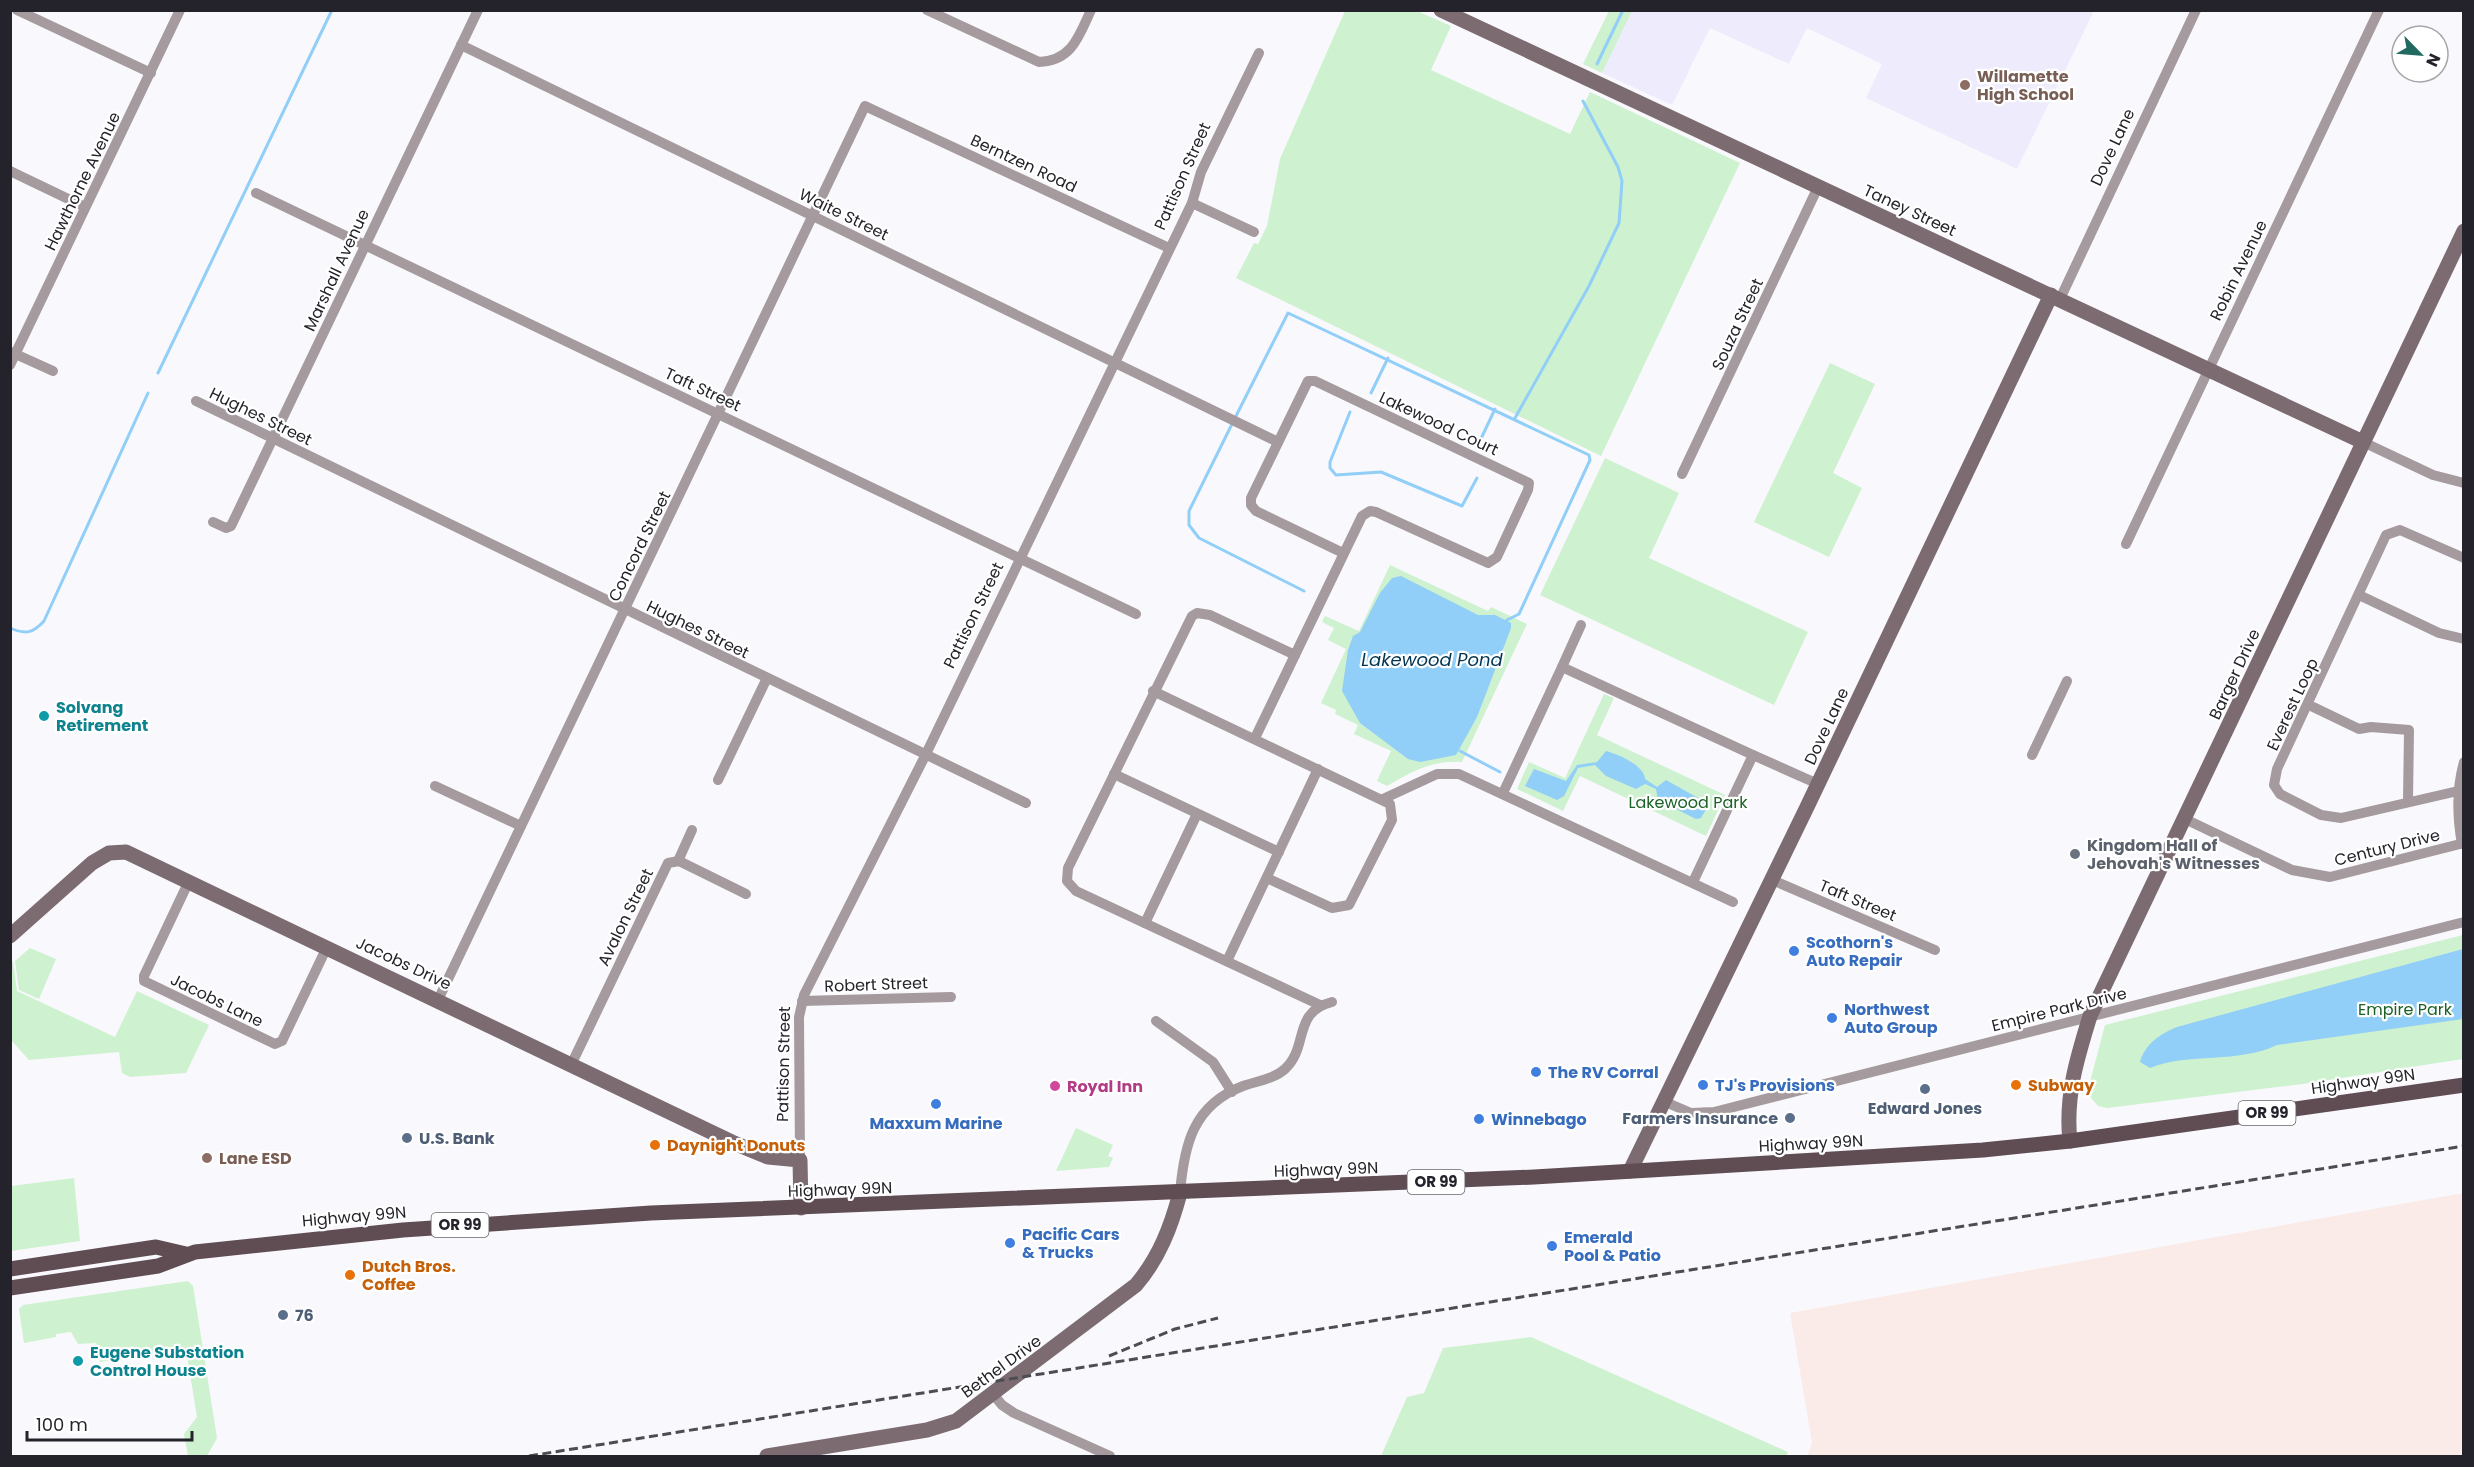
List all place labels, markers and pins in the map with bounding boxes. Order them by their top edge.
place label: Willamette High School [1977,65,2074,106]
marker: Willamette High School [1958,78,1972,92]
place label: Solvang Retirement [56,696,148,737]
marker: Solvang Retirement [37,709,51,723]
place label: Kingdom Hall of Jehovah's Witnesses [2087,834,2260,875]
marker: Kingdom Hall of Jehovah's Witnesses [2068,847,2082,861]
place label: Scothorn's Auto Repair [1806,931,1902,972]
marker: Scothorn's Auto Repair [1787,944,1801,958]
place label: Northwest Auto Group [1844,998,1938,1039]
marker: Northwest Auto Group [1825,1011,1839,1025]
place label: The RV Corral [1548,1061,1659,1084]
marker: The RV Corral [1529,1065,1543,1079]
place label: TJ's Provisions [1715,1074,1835,1097]
place label: Subway [2028,1074,2095,1097]
place label: Royal Inn [1067,1075,1143,1098]
marker: TJ's Provisions [1696,1078,1710,1092]
marker: Subway [2009,1078,2023,1092]
marker: Royal Inn [1048,1079,1062,1093]
marker: Edward Jones [1918,1082,1932,1096]
marker: Maxxum Marine [929,1097,943,1111]
place label: Edward Jones [1868,1097,1982,1120]
place label: Farmers Insurance [1622,1107,1778,1130]
place label: Winnebago [1491,1108,1587,1131]
marker: Farmers Insurance [1783,1111,1797,1125]
place label: Maxxum Marine [869,1112,1003,1135]
marker: Winnebago [1472,1112,1486,1126]
place label: U.S. Bank [419,1127,495,1150]
marker: U.S. Bank [400,1131,414,1145]
place label: Daynight Donuts [667,1134,806,1157]
marker: Daynight Donuts [648,1138,662,1152]
place label: Lane ESD [219,1147,292,1170]
marker: Lane ESD [200,1151,214,1165]
place label: Pacific Cars & Trucks [1022,1223,1120,1264]
place label: Emerald Pool & Patio [1564,1226,1661,1267]
marker: Pacific Cars & Trucks [1003,1236,1017,1250]
marker: Emerald Pool & Patio [1545,1239,1559,1253]
place label: Dutch Bros. Coffee [362,1255,456,1296]
marker: Dutch Bros. Coffee [343,1268,357,1282]
place label: 76 [295,1304,314,1327]
marker: 76 [276,1308,290,1322]
place label: Eugene Substation Control House [90,1341,244,1382]
marker: Eugene Substation Control House [71,1354,85,1368]

